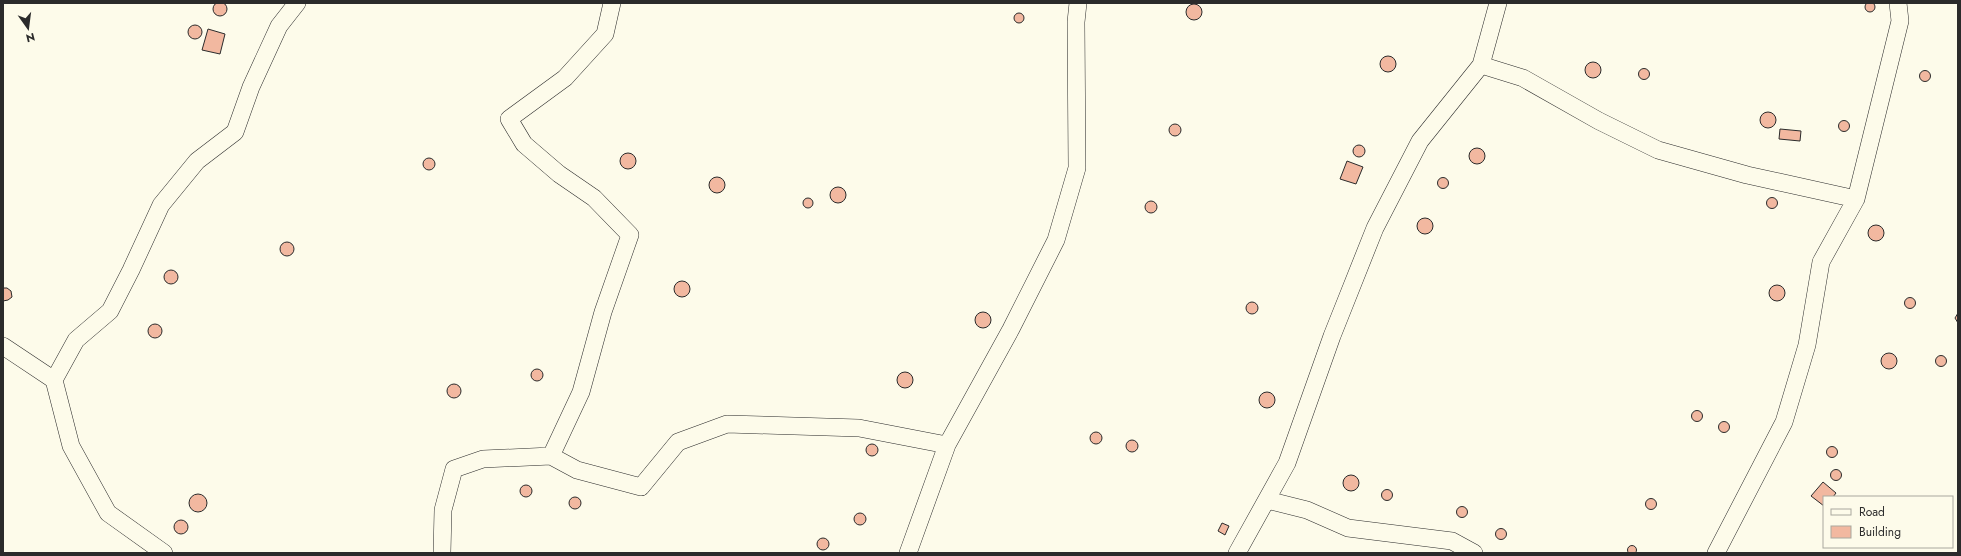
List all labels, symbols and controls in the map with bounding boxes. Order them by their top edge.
north arrow [8,8,48,48]
text: N [24,29,37,47]
legend [1823,496,1953,548]
text: Road [1859,503,1885,521]
text: Building [1859,523,1901,541]

